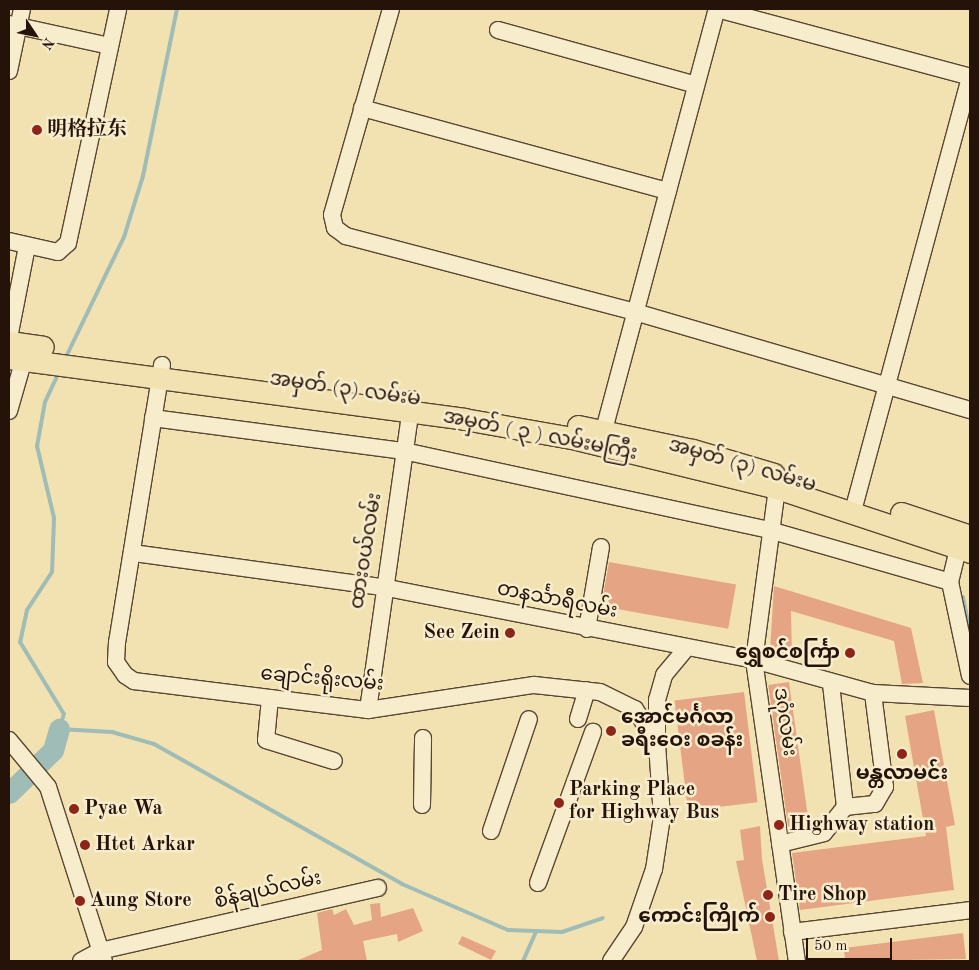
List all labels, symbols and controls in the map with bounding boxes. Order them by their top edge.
north arrow [10,10,60,60]
text: N [39,35,56,52]
place label: 明格拉东 [47,118,127,142]
marker: 明格拉东 [31,124,43,136]
street label: အမှတ် (၃) လမ်းမ [268,368,422,412]
street label: အမှတ် ( ၃ ) လမ်းမကြီး [441,405,639,467]
street label: အမှတ် (၃) လမ်းမ [666,433,818,499]
street label: ထားဝယ်လမ်း [346,491,388,611]
street label: တနင်္သာရီလမ်း [495,578,619,624]
place label: See Zein [424,621,500,645]
marker: See Zein [504,627,516,639]
place label: ရွှေစင်စင်္ကြာ [735,641,840,665]
marker: ရွှေစင်စင်္ကြာ [844,647,856,659]
street label: ချောင်းရိုးလမ်း [259,663,385,697]
street label: ဒဂုံလမ်း [767,686,801,758]
place label: အောင်မင်္ဂလာ ခရီးဝေး စခန်း [621,707,743,754]
marker: အောင်မင်္ဂလာ ခရီးဝေး စခန်း [605,725,617,737]
marker: မန္တလာမင်း [896,748,908,760]
place label: မန္တလာမင်း [856,762,948,786]
place label: Parking Place for Highway Bus [569,779,719,826]
place label: Pyae Wa [84,797,163,821]
marker: Parking Place for Highway Bus [553,797,565,809]
marker: Pyae Wa [68,803,80,815]
place label: Highway station [789,813,934,837]
marker: Highway station [773,819,785,831]
place label: Htet Arkar [95,833,195,857]
marker: Htet Arkar [79,839,91,851]
street label: စိန်ချယ်လမ်း [212,867,324,915]
place label: Tire Shop [778,883,867,907]
place label: Aung Store [90,889,192,913]
marker: Tire Shop [762,889,774,901]
marker: Aung Store [74,895,86,907]
place label: ကောင်းကြိုက် [638,905,760,929]
marker: ကောင်းကြိုက် [764,911,776,923]
scale bar [809,928,895,960]
text: 50 m [814,939,848,954]

